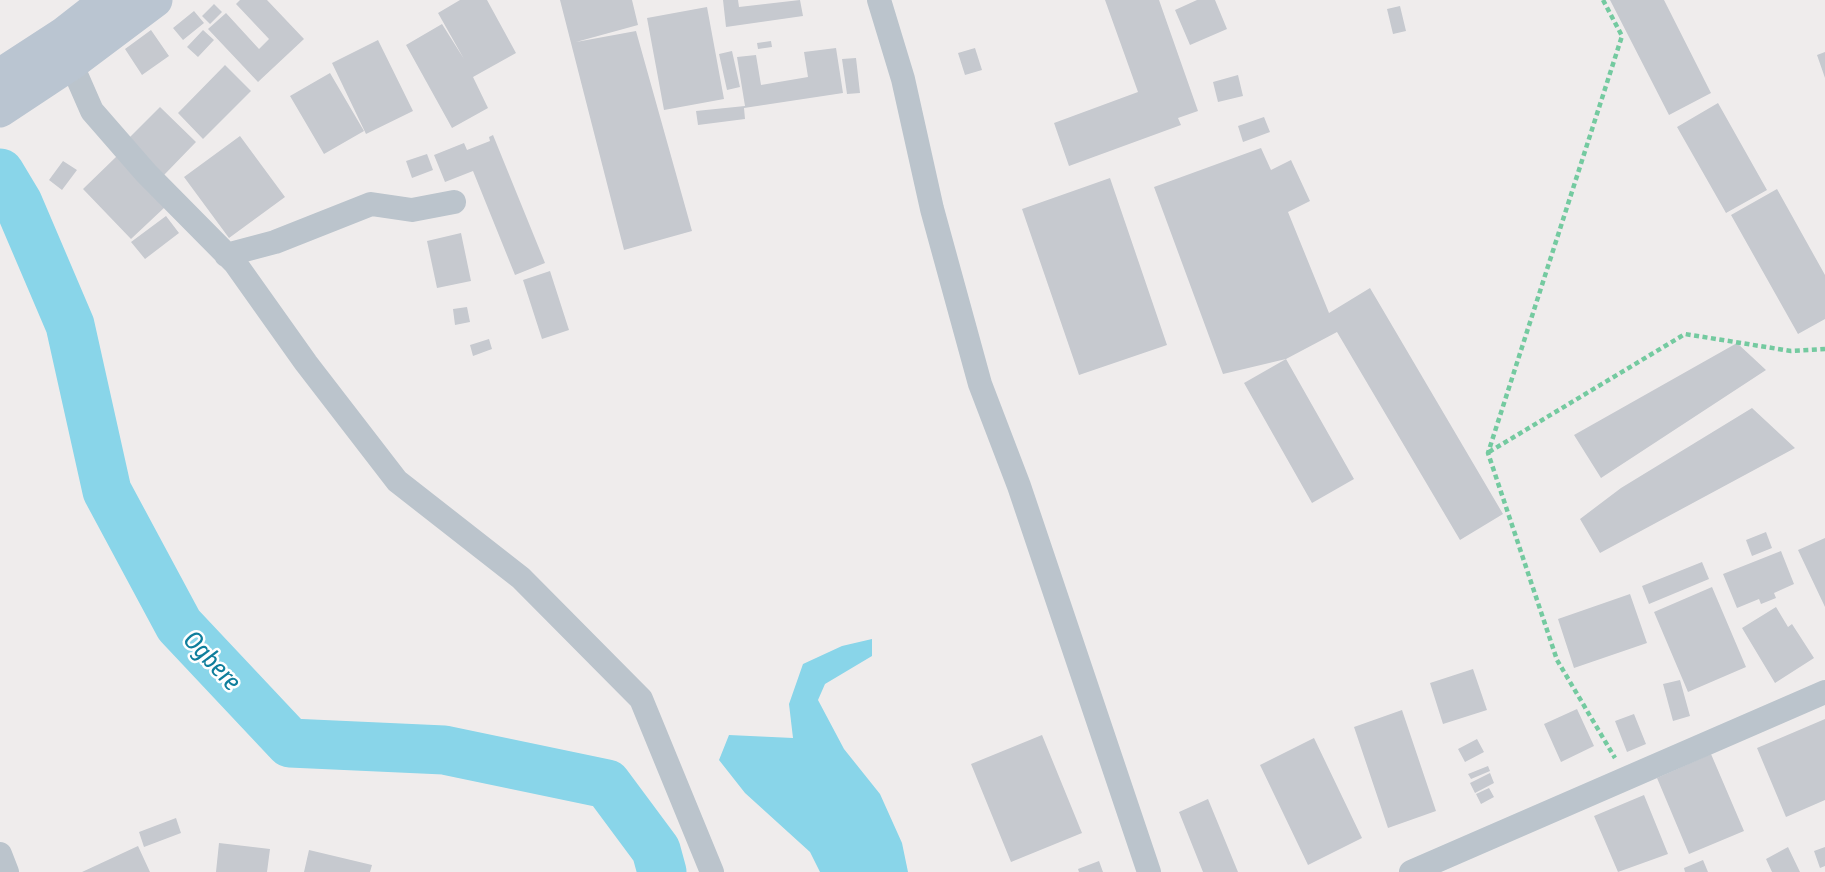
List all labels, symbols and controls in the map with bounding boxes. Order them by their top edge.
water label: Ogbere [177,625,247,697]

